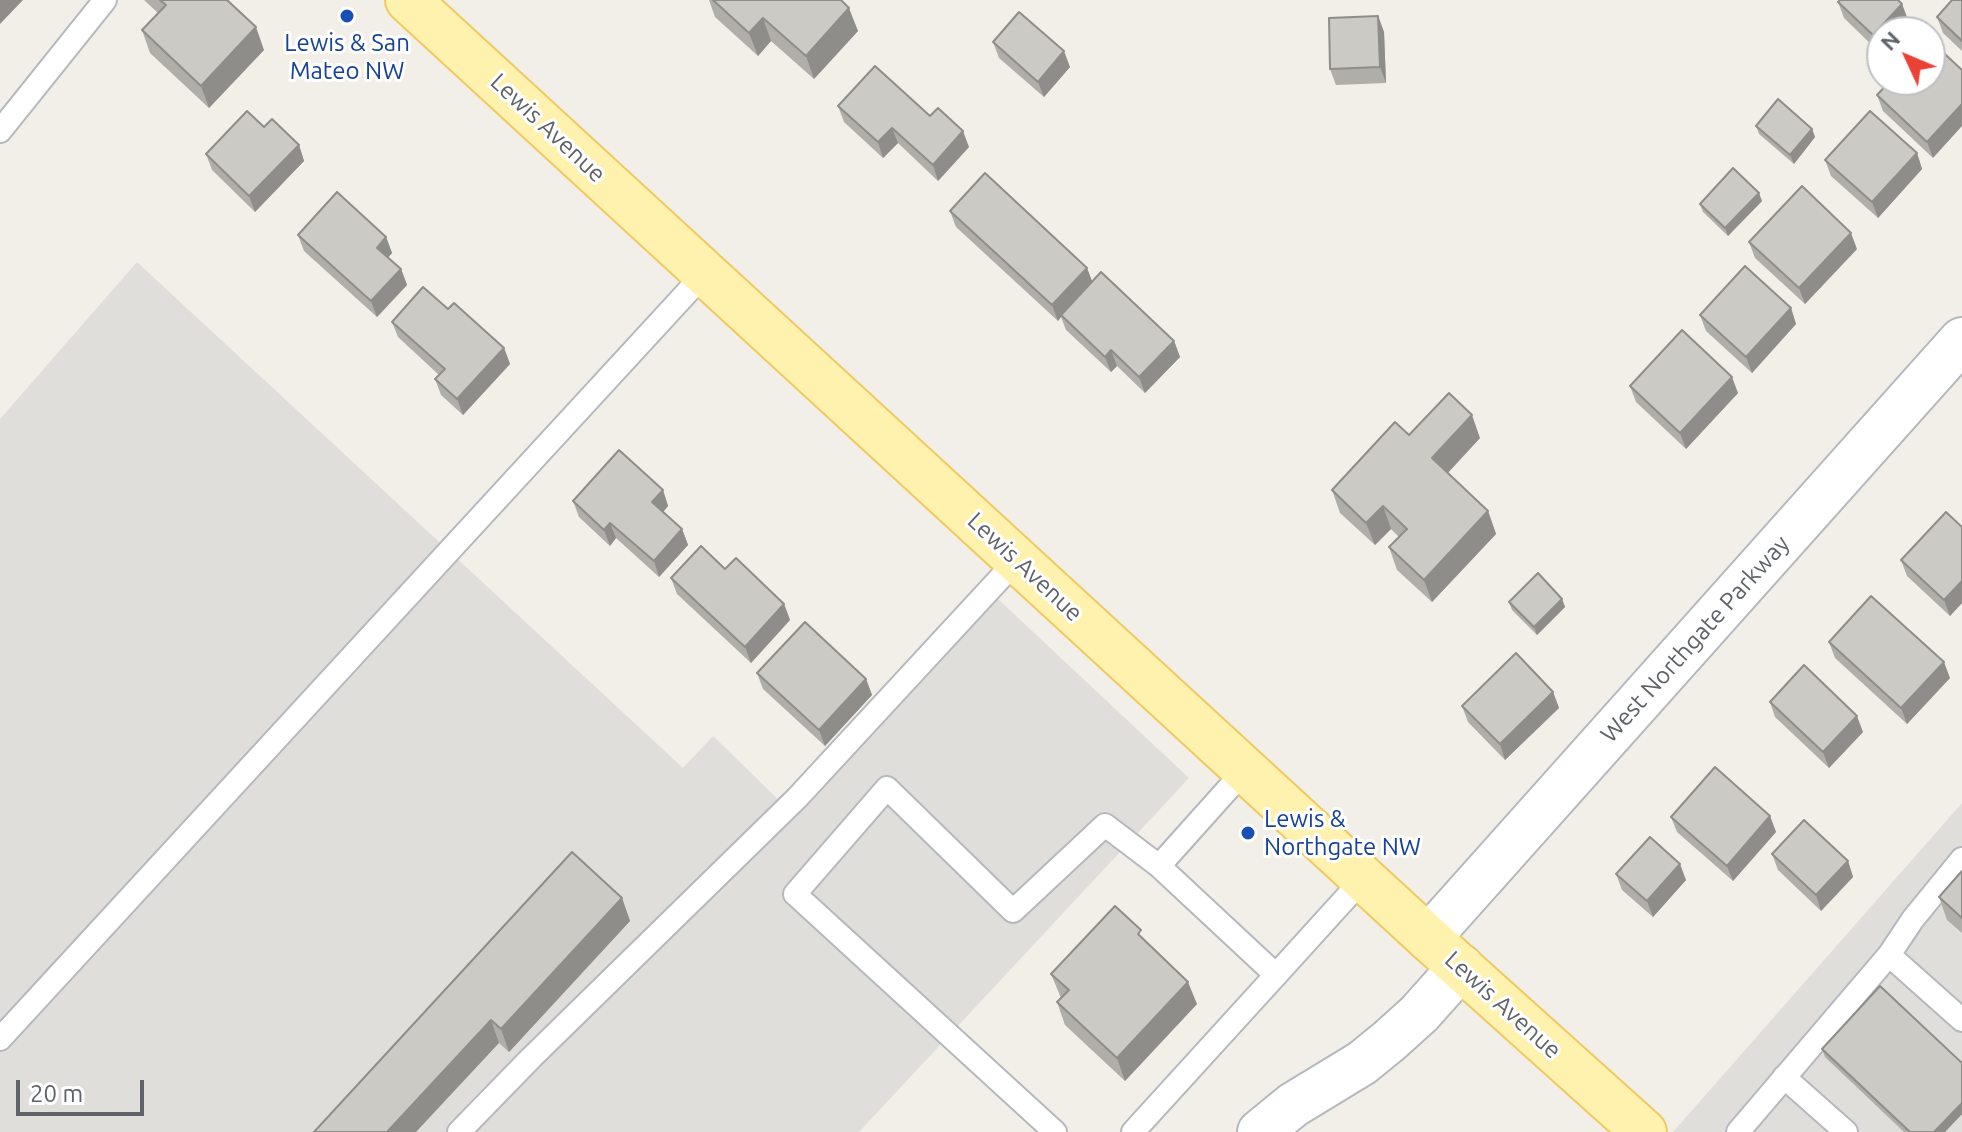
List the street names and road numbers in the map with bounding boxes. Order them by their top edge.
street label: Lewis Avenue [485,67,611,189]
street label: Lewis Avenue [962,506,1088,628]
street label: West Northgate Parkway [1595,530,1795,748]
street label: Lewis Avenue [1439,945,1567,1065]

